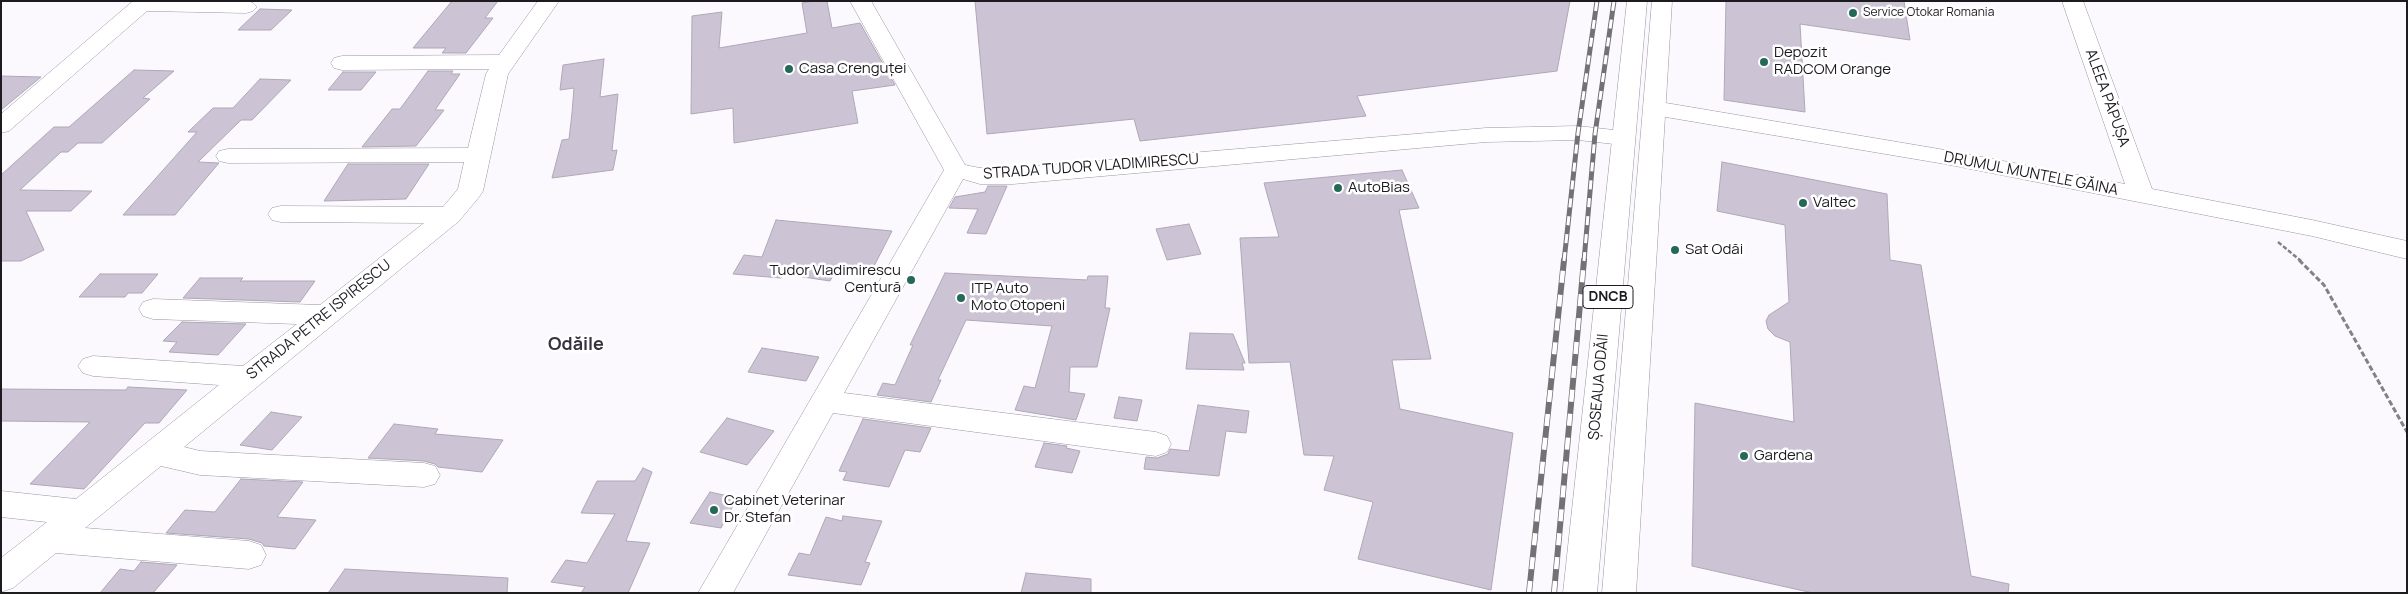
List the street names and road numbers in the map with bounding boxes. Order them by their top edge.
street label: ALEEA PĂPUȘA [2081,47,2133,149]
street label: DRUMUL MUNTELE GĂINA [1942,148,2120,200]
street label: STRADA TUDOR VLADIMIRESCU [982,150,1200,184]
street label: STRADA PETRE ISPIRESCU [243,256,395,384]
road number: DNCB [1583,286,1633,308]
street label: ȘOSEAUA ODĂII [1585,333,1613,441]

